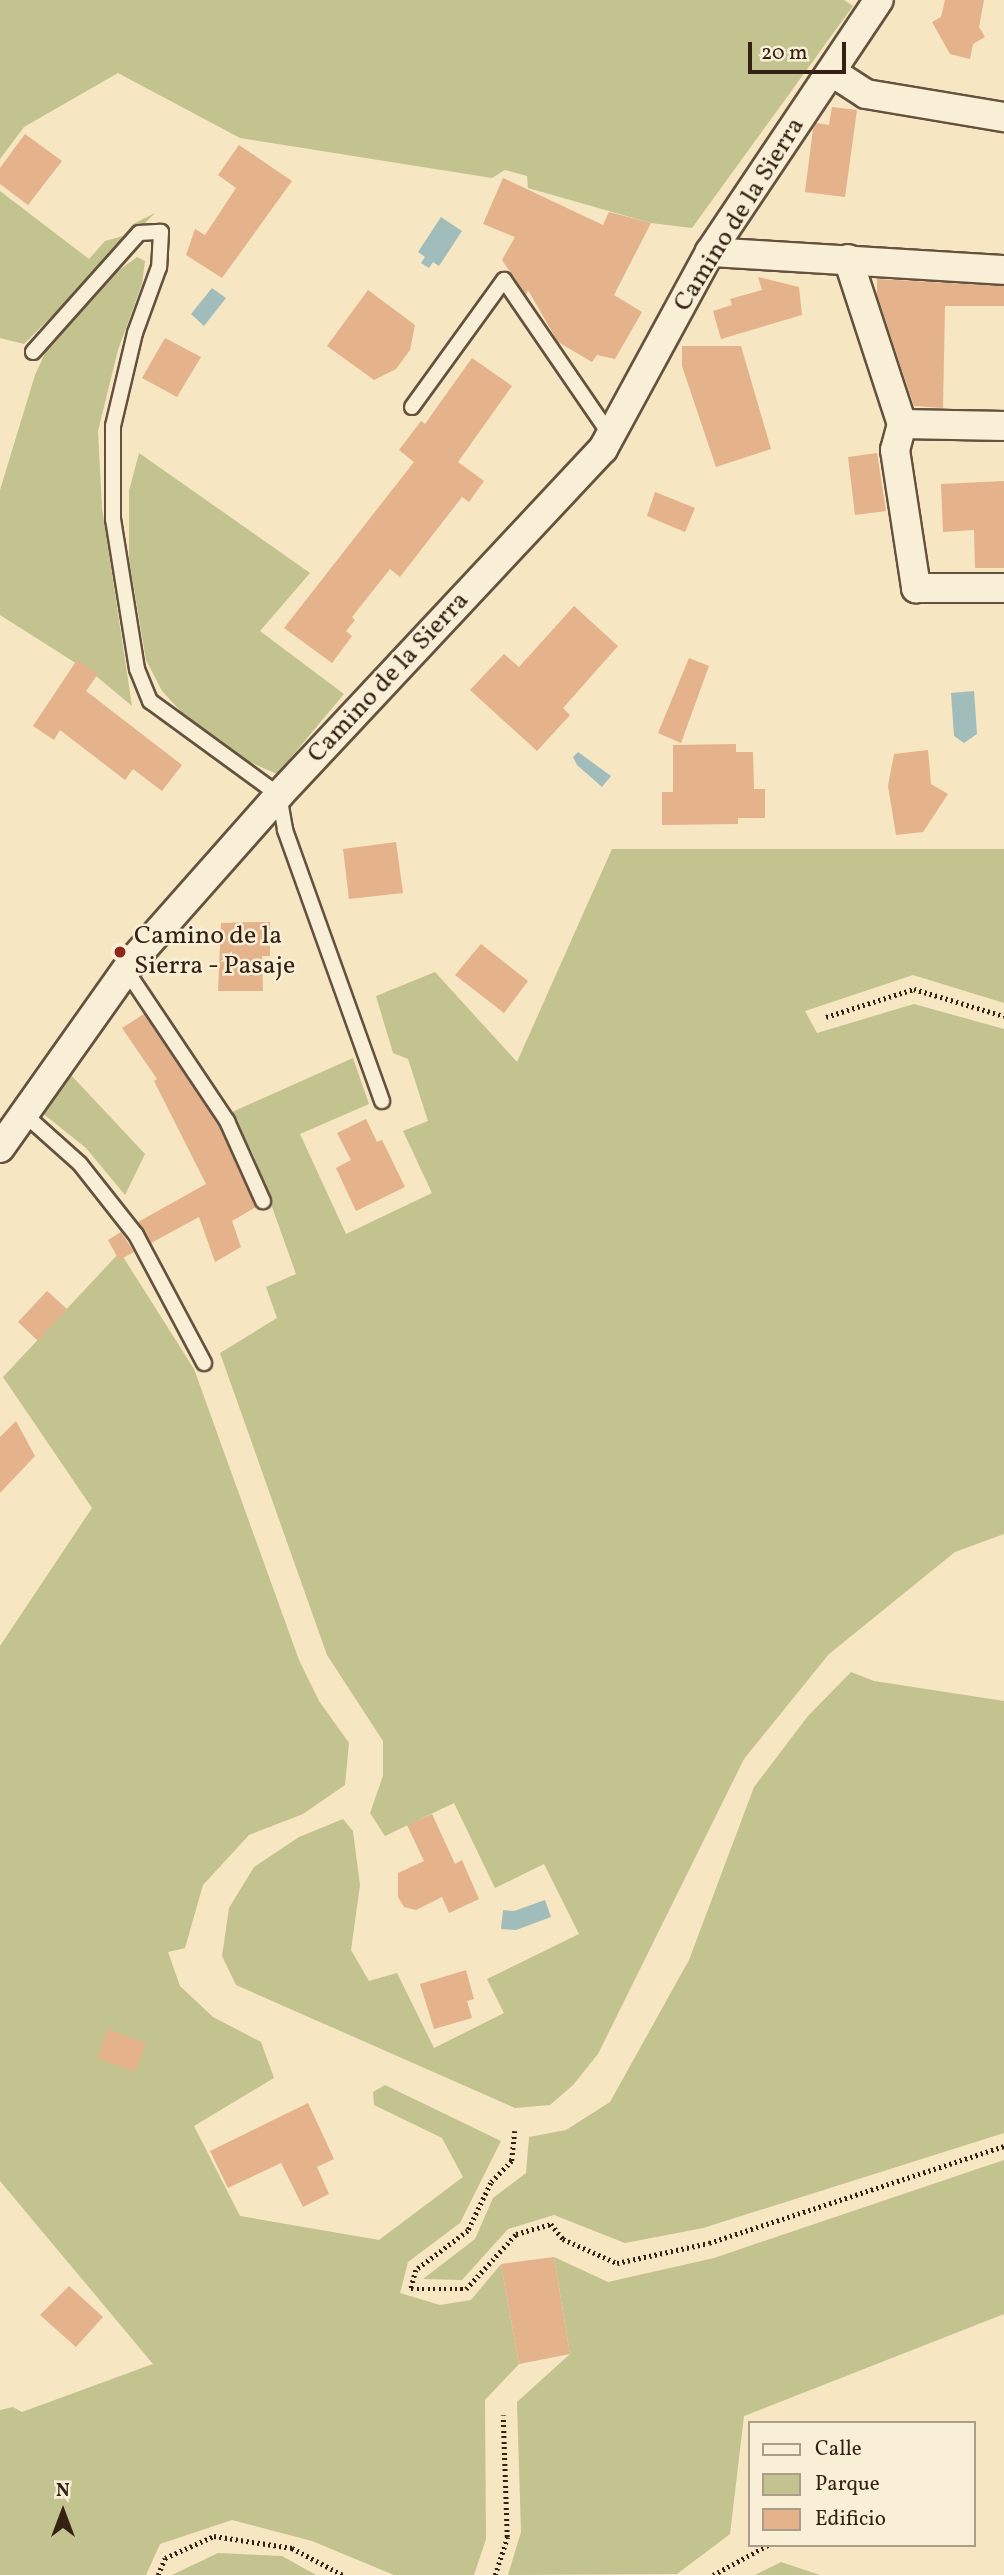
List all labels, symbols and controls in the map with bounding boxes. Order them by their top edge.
scale bar [752,28,850,72]
text: 20 m [761,39,807,68]
street label: Camino de la Sierra [668,112,812,318]
street label: Camino de la Sierra [302,586,476,770]
place label: Camino de la Sierra - Pasaje [134,921,296,982]
marker: Camino de la Sierra - Pasaje [112,944,128,960]
legend [748,2421,976,2547]
text: Calle [815,2435,862,2464]
text: Parque [815,2470,880,2499]
north arrow [28,2477,98,2547]
text: N [56,2478,70,2504]
text: Edificio [815,2505,886,2534]

